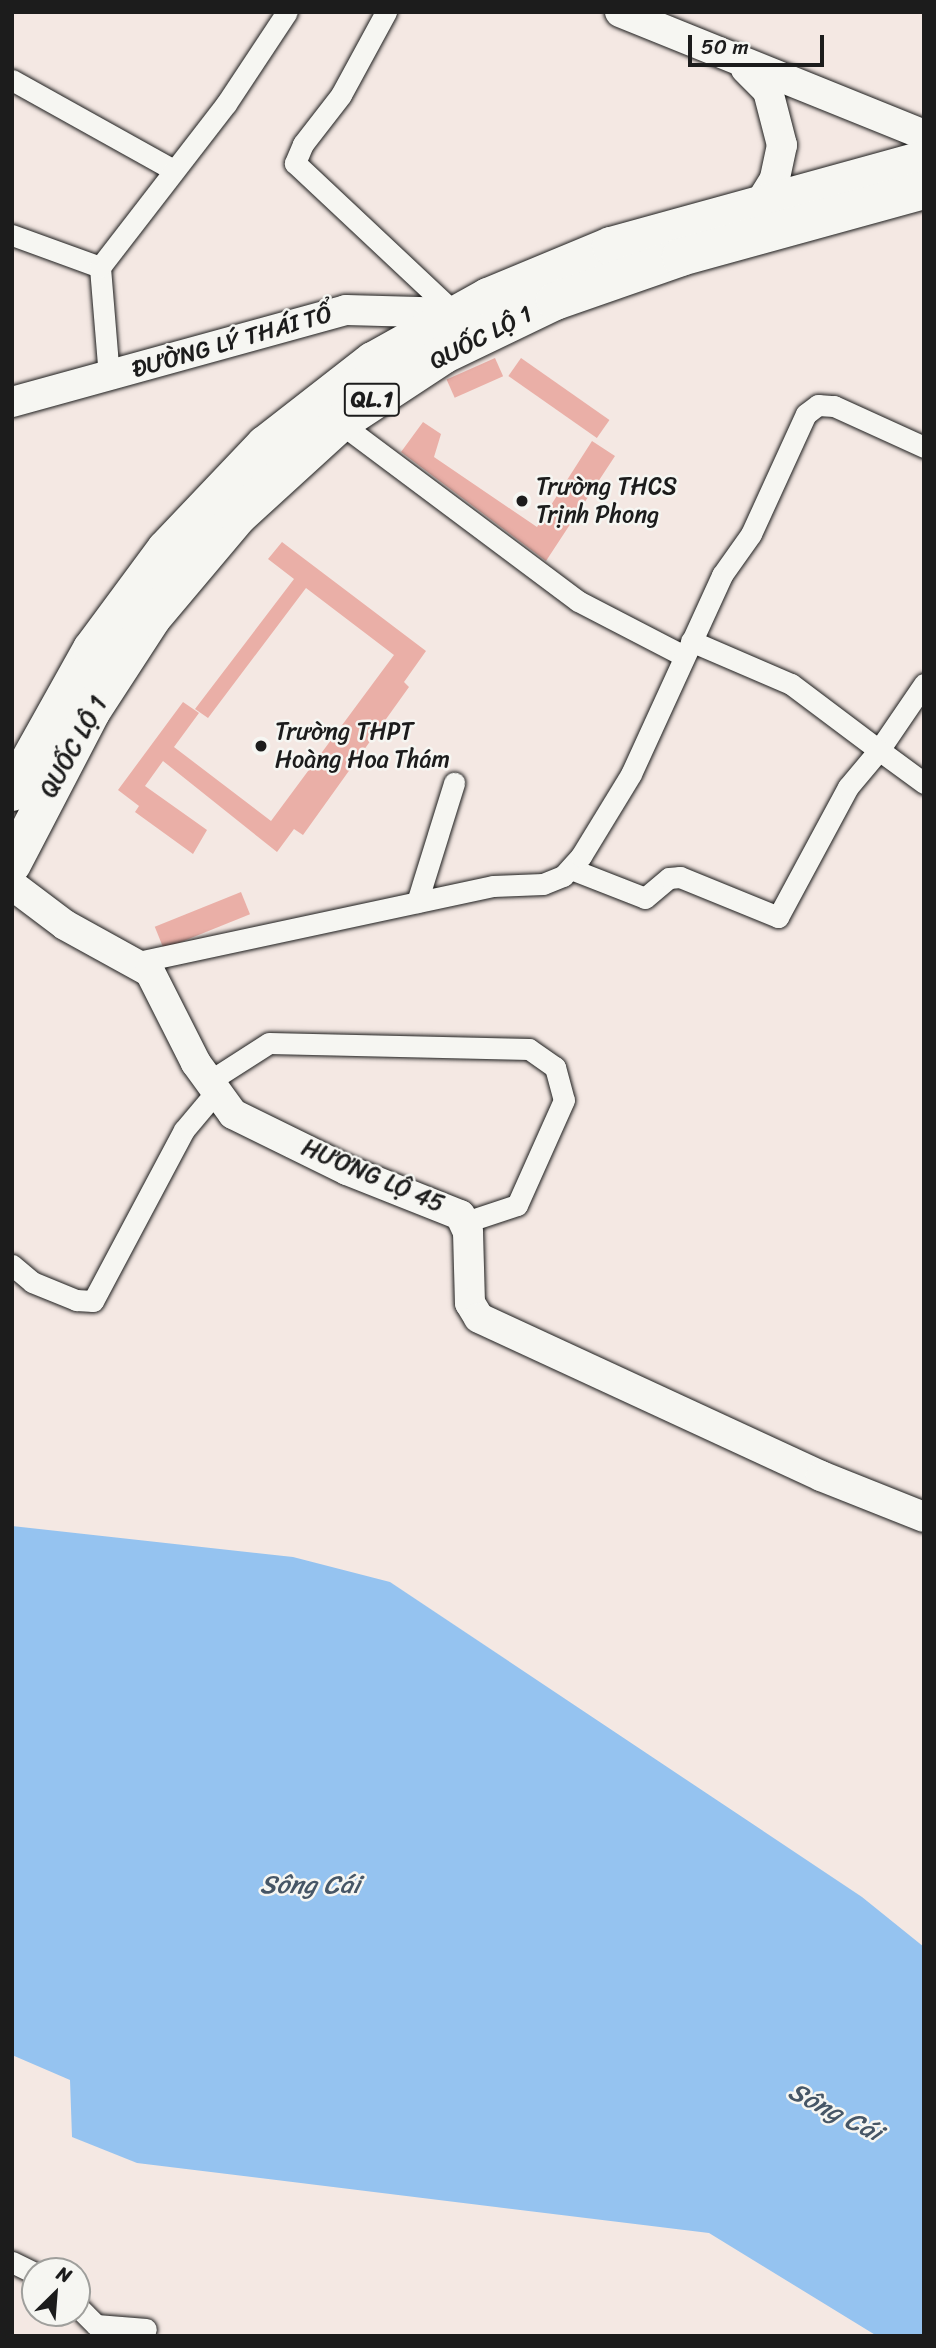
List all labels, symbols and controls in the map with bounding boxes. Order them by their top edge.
scale bar [691,21,828,65]
text: 50 m [701,28,749,66]
street label: ĐƯỜNG LÝ THÁI TỔ [128,299,336,385]
street label: QUỐC LỘ 1 [425,300,537,376]
road number: QL.1 [342,380,402,420]
place label: Trường THCS Trịnh Phong [536,473,677,529]
marker: Trường THCS Trịnh Phong [514,493,530,509]
street label: QUỐC LỘ 1 [34,691,114,803]
place label: Trường THPT Hoàng Hoa Thám [275,718,451,774]
marker: Trường THPT Hoàng Hoa Thám [253,738,269,754]
street label: HƯƠNG LỘ 45 [297,1133,449,1219]
water label: Sông Cái [260,1869,360,1901]
water label: Sông Cái [783,2075,887,2149]
north arrow [21,2257,91,2327]
text: N [51,2257,77,2292]

